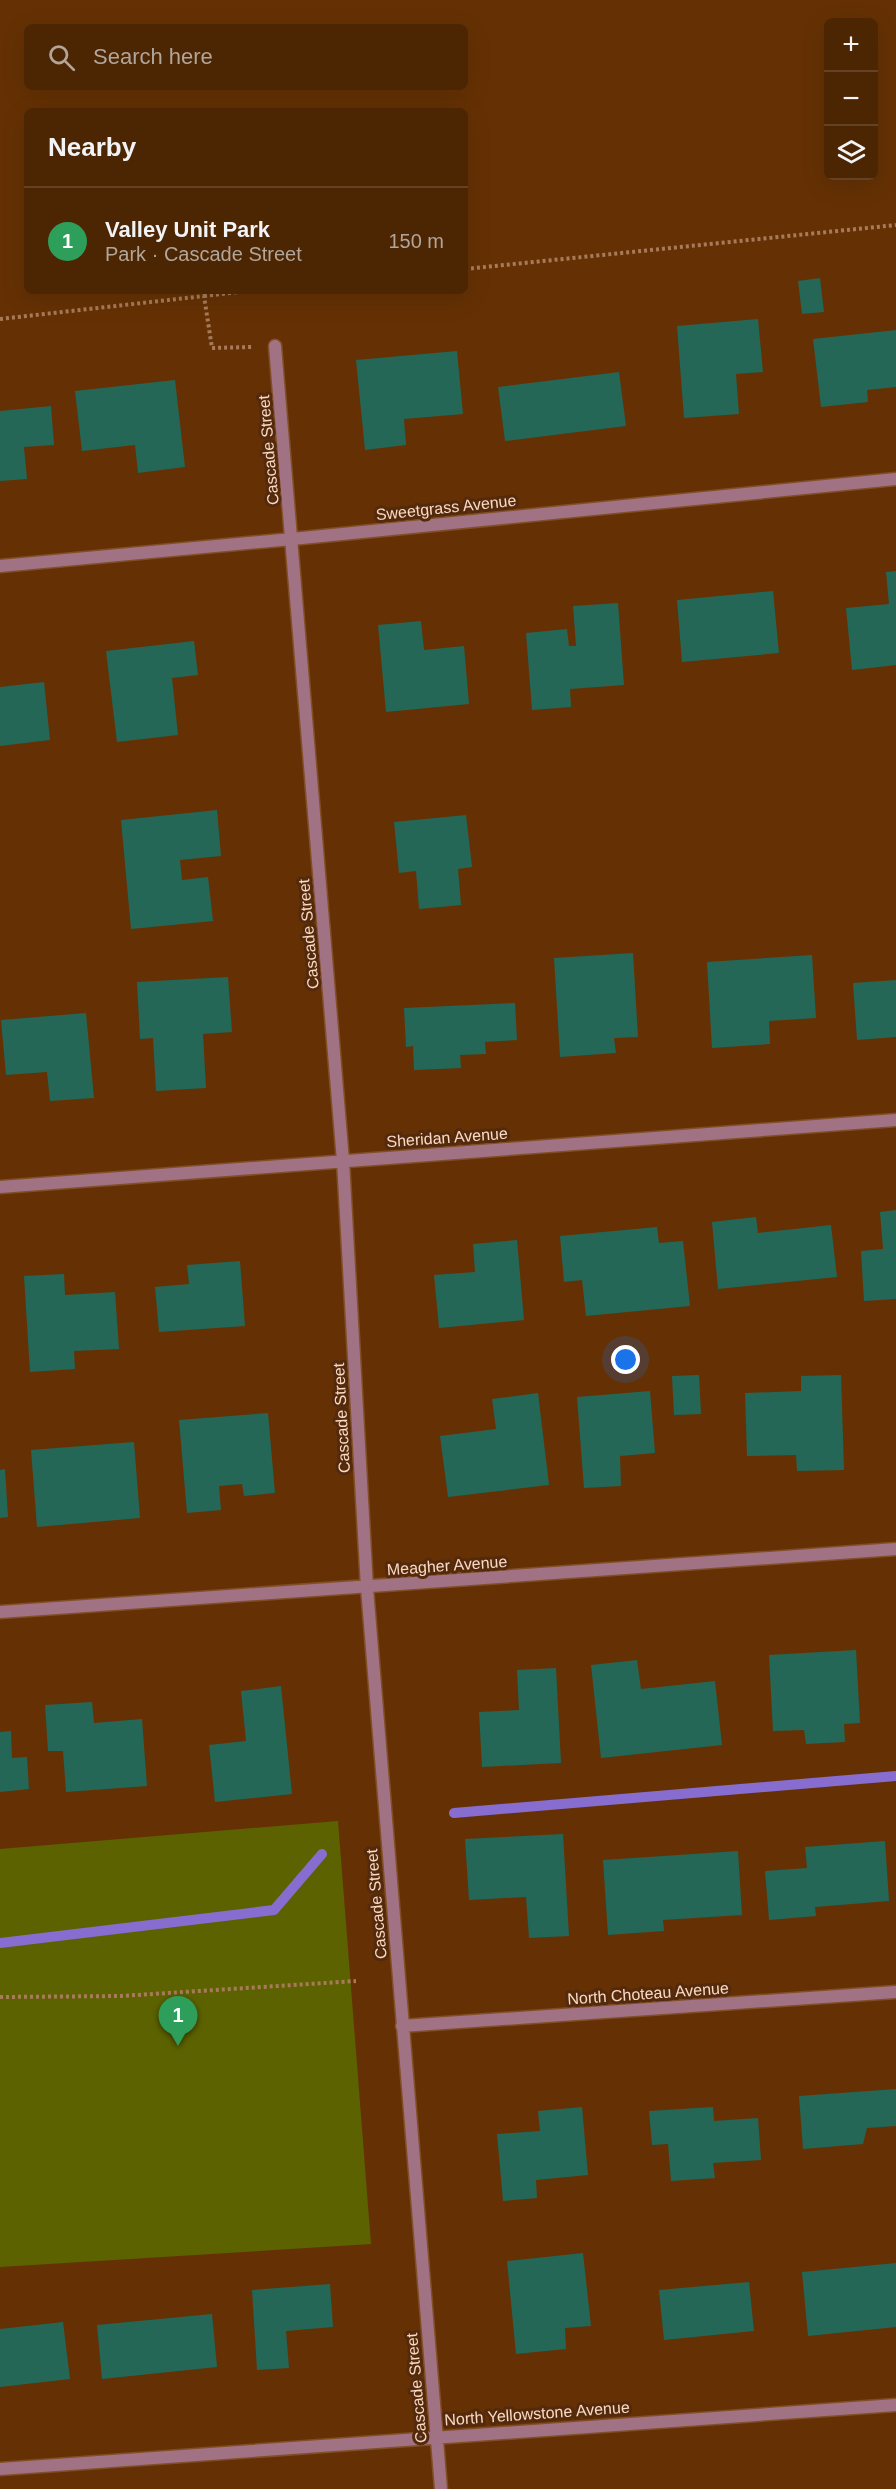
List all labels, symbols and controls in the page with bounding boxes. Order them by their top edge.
map controls [824,18,878,180]
button: + [824,18,878,72]
search box [24,24,468,90]
icon: search [45,41,78,74]
text: Search here [93,44,213,69]
button: − [824,72,878,126]
button: layers [824,126,878,180]
text: Nearby [48,132,136,162]
text: Valley Unit Park [105,217,270,242]
text: 1 [62,230,73,252]
text: 150 m [388,230,444,252]
text: Park · Cascade Street [105,243,302,265]
street label: Cascade Street [255,394,282,506]
street label: Sweetgrass Avenue [375,492,517,523]
street label: Cascade Street [295,878,322,990]
street label: Sheridan Avenue [386,1125,508,1150]
your location [611,1345,640,1374]
street label: Cascade Street [330,1362,353,1473]
street label: Meagher Avenue [386,1553,508,1578]
street label: Cascade Street [363,1848,390,1960]
street label: North Choteau Avenue [567,1979,729,2008]
pin: 1 [158,1996,198,2046]
street label: Cascade Street [403,2332,430,2444]
street label: North Yellowstone Avenue [444,2399,630,2428]

